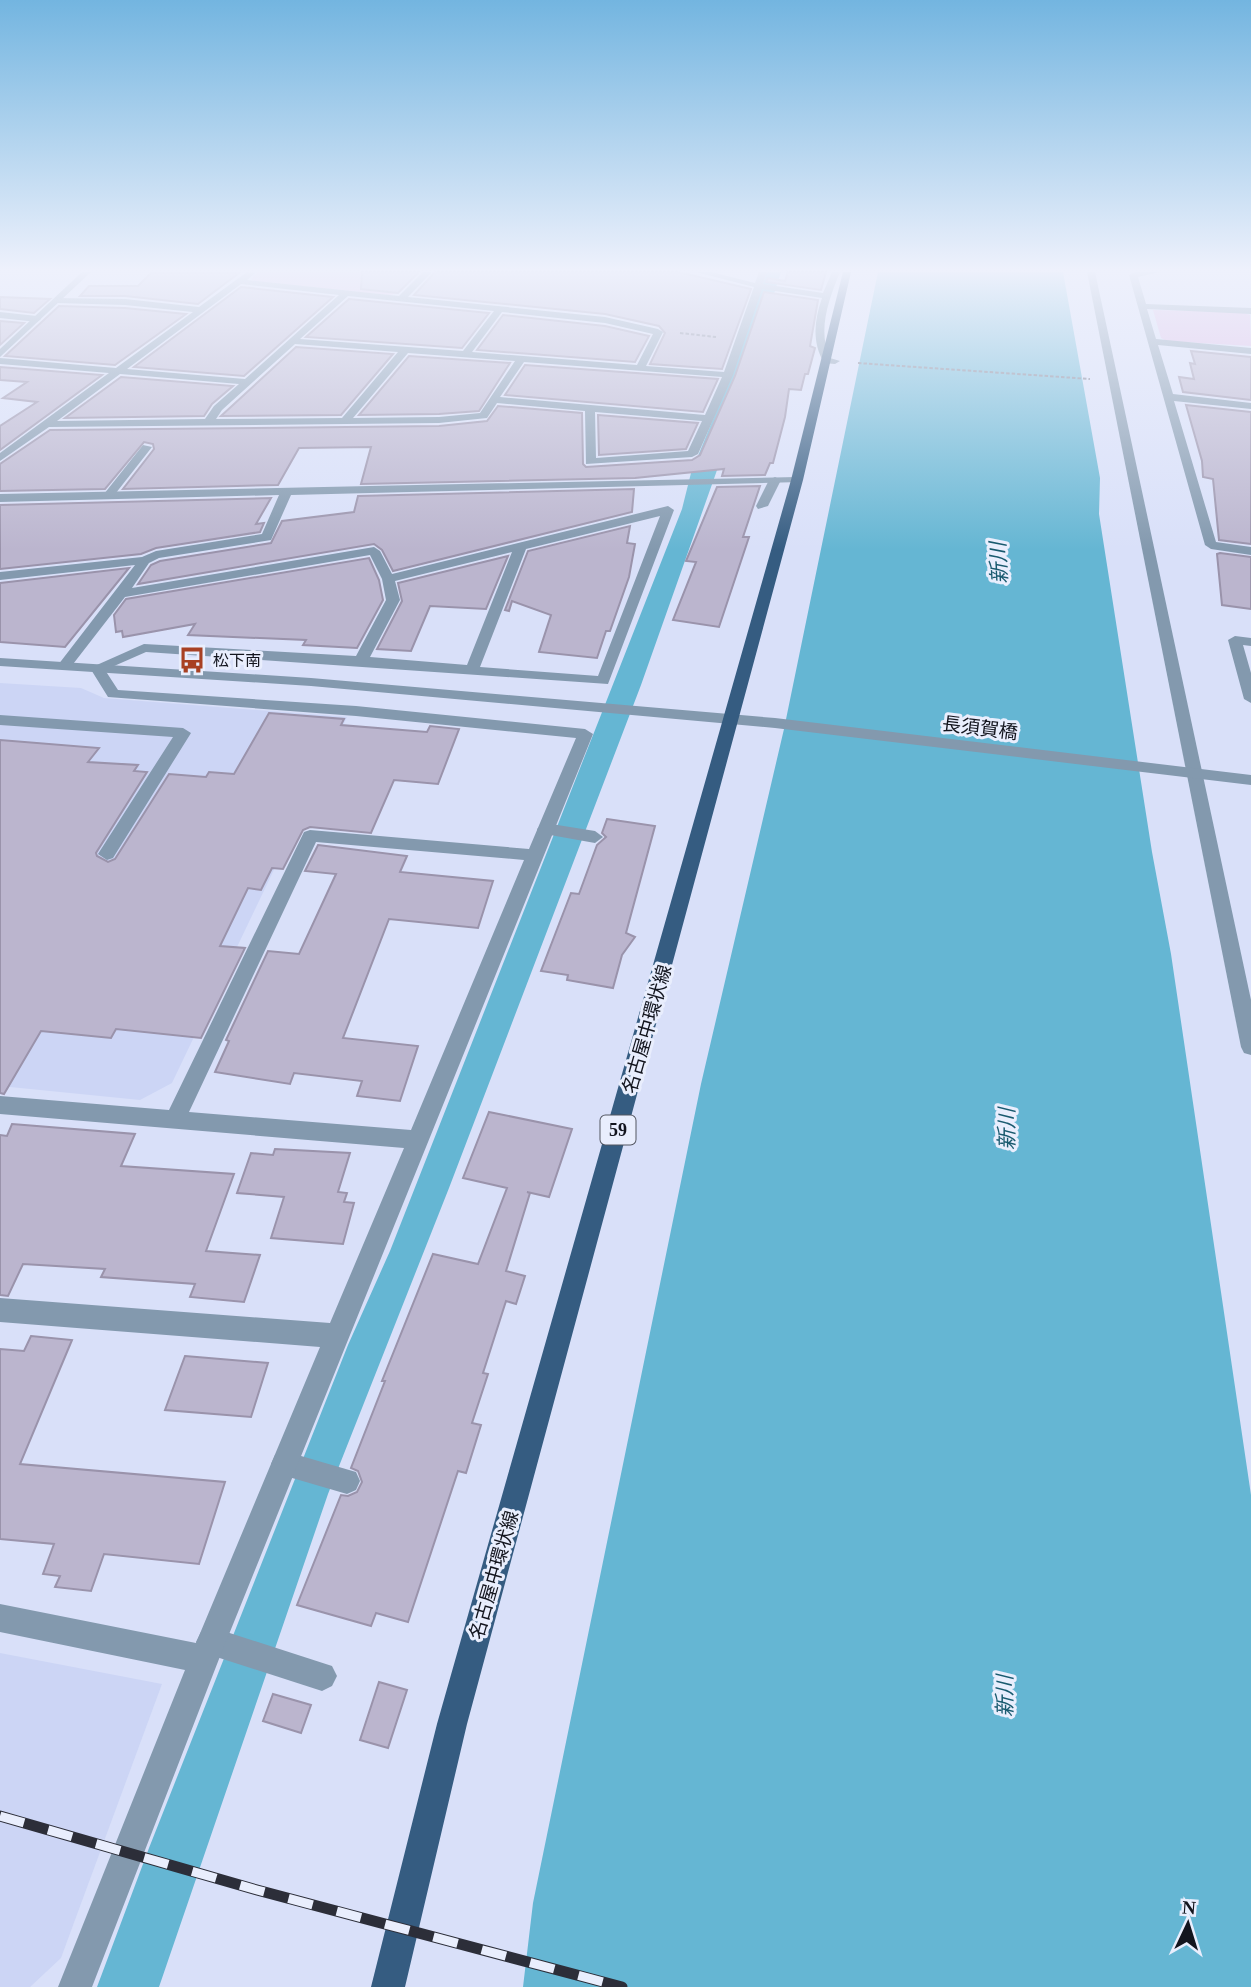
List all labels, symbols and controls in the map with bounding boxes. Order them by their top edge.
water label: 新川 [986,539,1012,585]
bus stop icon: 松下南 [177,645,207,675]
place label: 松下南 [213,652,261,669]
street label: 長須賀橋 [941,713,1019,743]
street label: 名古屋中環状線 [619,962,675,1096]
water label: 新川 [995,1106,1019,1150]
road number: 59 [600,1115,636,1144]
street label: 名古屋中環状線 [466,1508,522,1642]
water label: 新川 [993,1673,1017,1717]
north arrow [1153,1889,1223,1959]
text: N [1182,1897,1197,1919]

